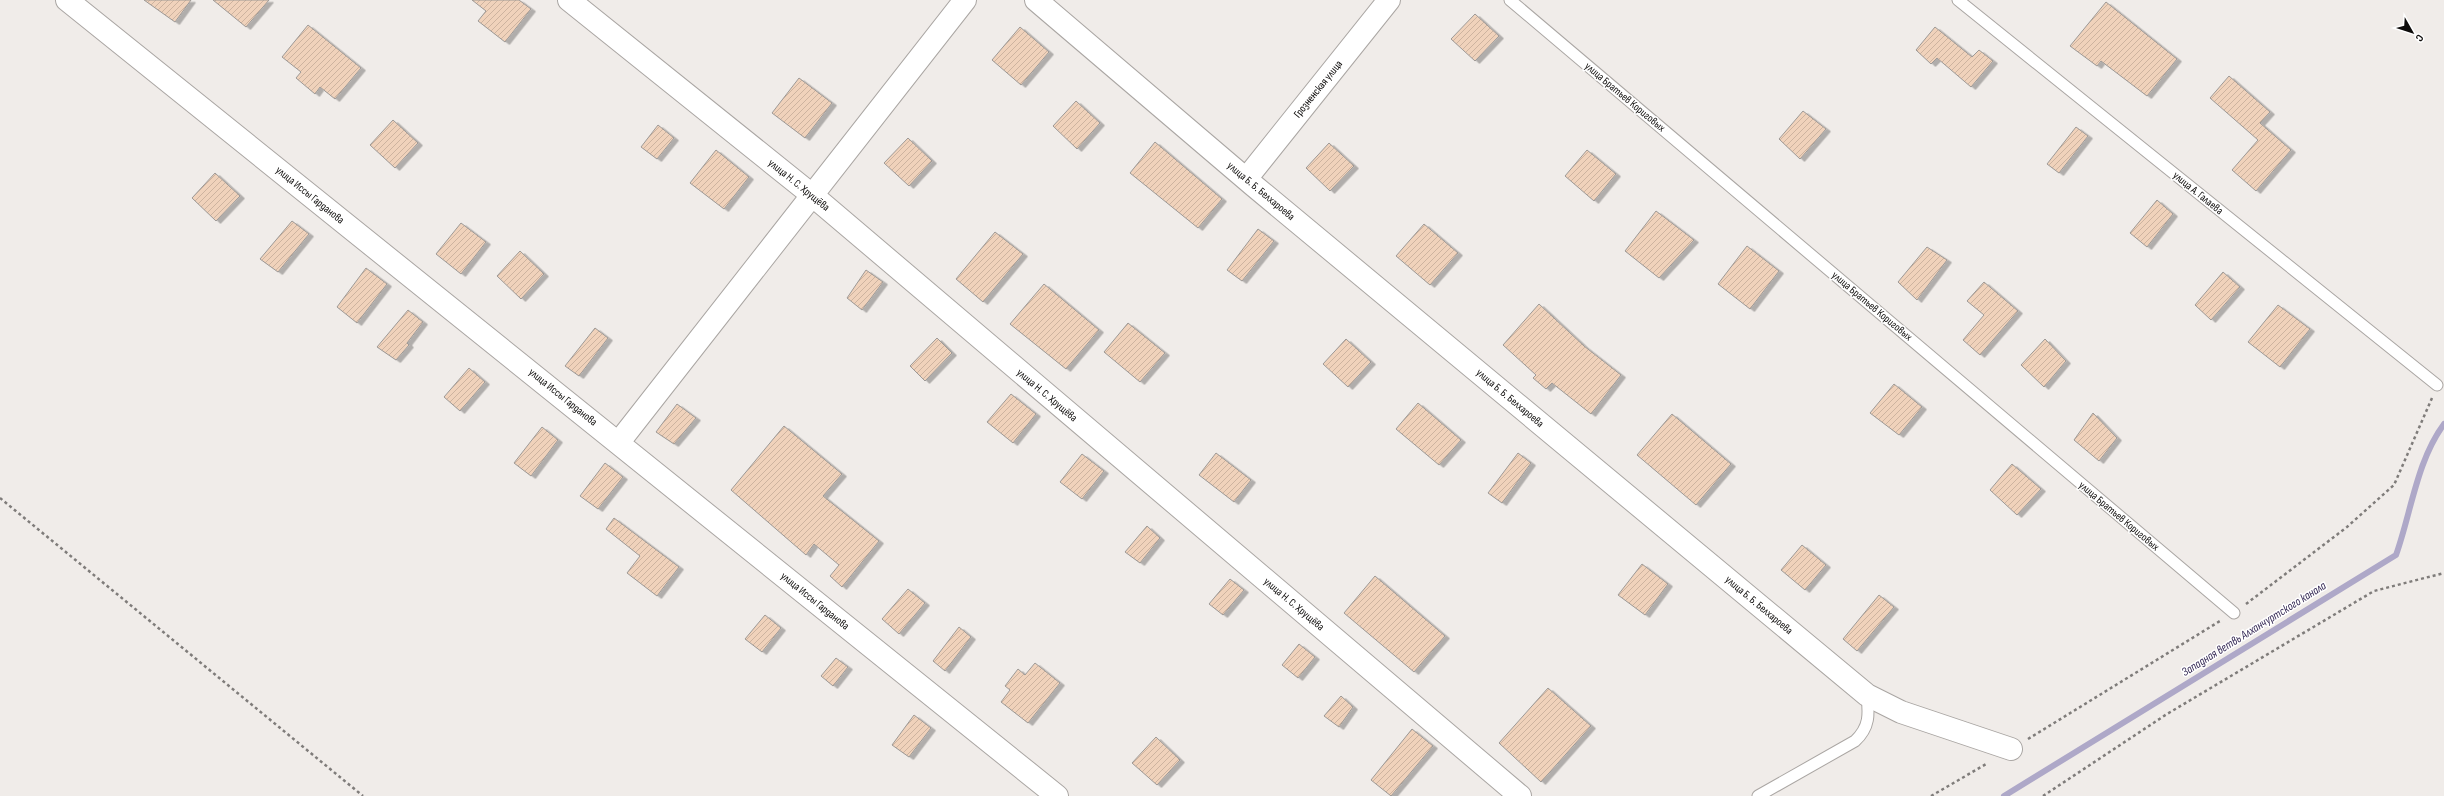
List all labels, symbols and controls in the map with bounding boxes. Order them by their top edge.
north arrow [2392,12,2432,52]
text: С [2412,32,2426,45]
street label: Грозненская улица [1291,58,1345,120]
street label: улица Братьев Кориговых [1582,60,1668,134]
street label: улица Н. С. Хрущёва [766,156,832,214]
street label: улица Б. Б. Белхароева [1225,159,1297,223]
street label: улица Иссы Гарданова [273,163,347,227]
street label: улица А. Галаева [2170,169,2226,217]
street label: улица Братьев Кориговых [1829,269,1915,343]
street label: улица Иссы Гарданова [526,365,600,429]
street label: улица Н. С. Хрущёва [1014,366,1080,424]
street label: улица Б. Б. Белхароева [1474,366,1546,430]
street label: улица Братьев Кориговых [2076,479,2162,553]
street label: улица Иссы Гарданова [778,569,852,633]
street label: улица Б. Б. Белхароева [1723,573,1795,637]
street label: улица Н. С. Хрущёва [1261,575,1327,633]
water label: Западная ветвь Алханчуртского канала [2179,578,2329,680]

